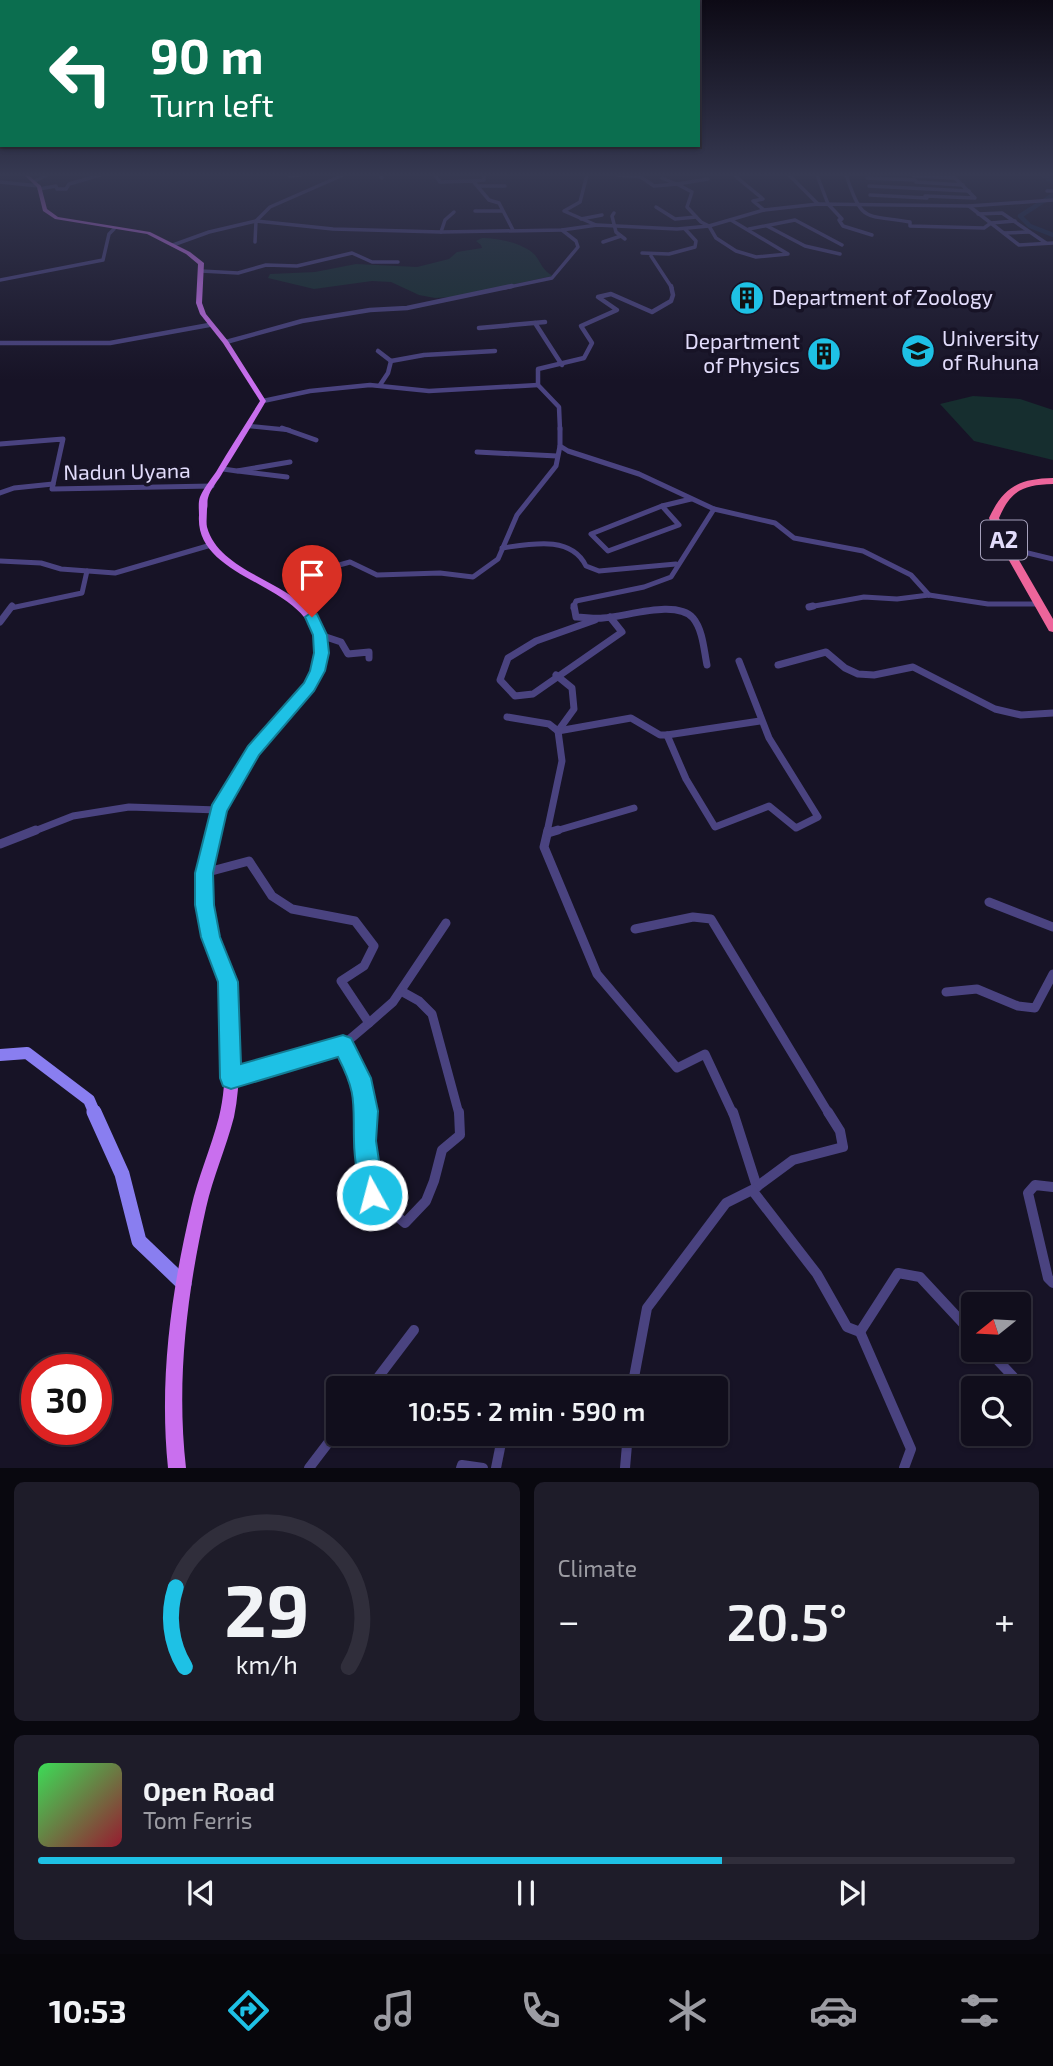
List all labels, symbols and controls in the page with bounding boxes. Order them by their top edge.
text: 90 m [150,25,264,84]
icon: left [35,28,126,119]
text: Turn left [150,85,274,123]
building icon: Department of Zoology [728,279,766,317]
place label: Department of Zoology [772,284,993,309]
place label: University of Ruhuna [942,325,1039,374]
place label: Department of Physics [685,328,800,377]
school or university icon: University of Ruhuna [899,332,937,370]
building icon: Department of Physics [805,335,843,373]
street label: Nadun Uyana [63,457,191,484]
road number: A2 [981,520,1027,560]
pin [282,545,342,617]
icon: arrive [293,556,331,594]
position arrow [335,1158,409,1232]
north arrow [961,1292,1031,1362]
map controls [961,1292,1031,1446]
speed limit sign: 30 [21,1354,112,1445]
button: search [961,1376,1031,1446]
text: 10:55 · 2 min · 590 m [409,1395,645,1426]
text: Climate [558,1554,637,1582]
text: 29 [224,1565,309,1653]
text: 20.5° [726,1589,847,1651]
text: − [558,1597,580,1643]
text: + [994,1597,1015,1643]
text: km/h [236,1649,298,1679]
text: Open Road [143,1775,275,1806]
text: Tom Ferris [143,1806,252,1834]
icon: previous [182,1874,220,1912]
icon: pause [507,1874,545,1912]
icon: next [833,1874,871,1912]
icon: directions [224,1986,273,2035]
icon: music [370,1986,419,2035]
icon: phone [516,1986,565,2035]
icon: climate [663,1986,712,2035]
icon: car [809,1986,858,2035]
icon: filters [955,1986,1004,2035]
text: 10:53 [49,1991,127,2029]

